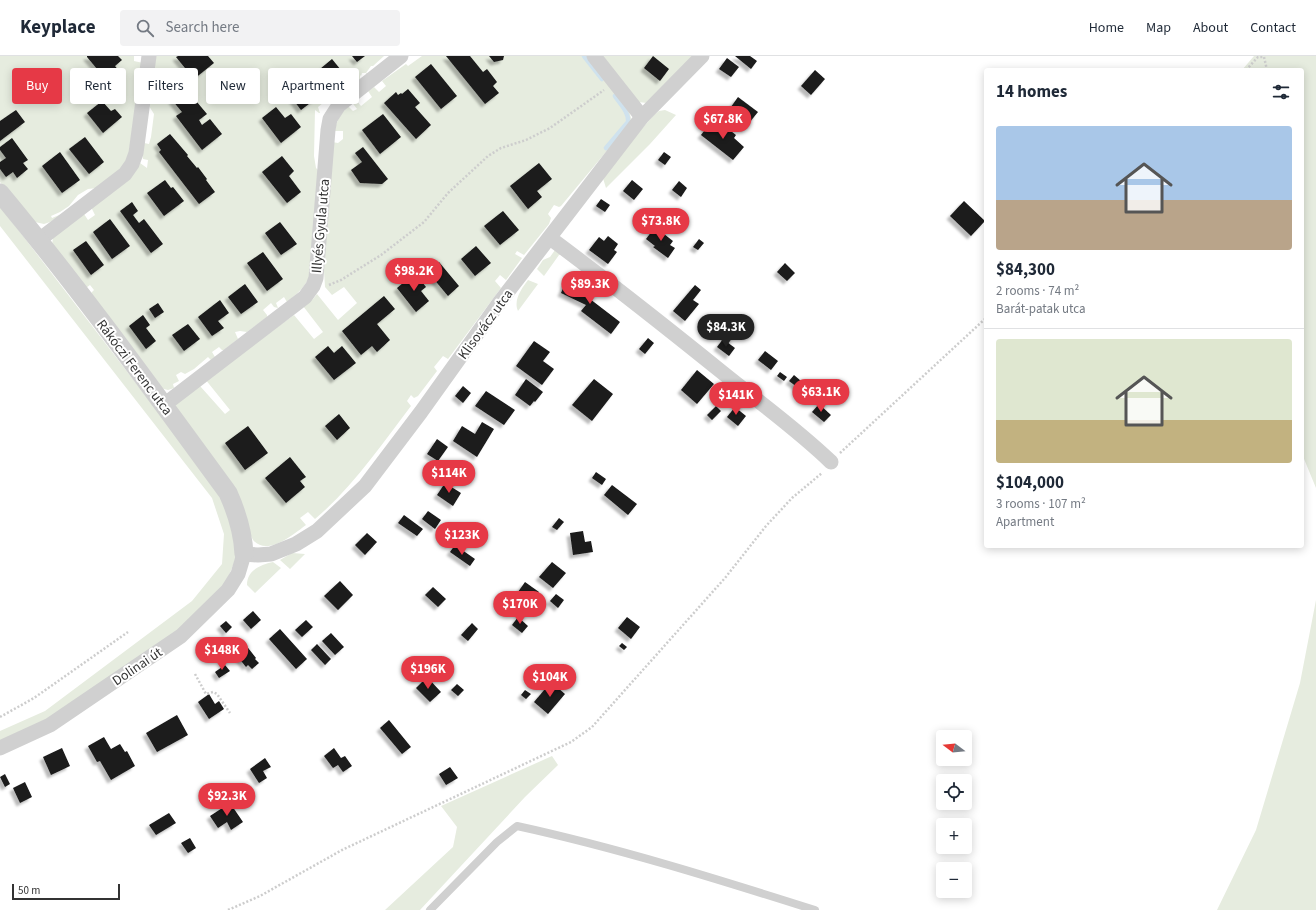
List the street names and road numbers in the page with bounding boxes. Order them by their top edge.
street label: Illyés Gyula utca [307,178,335,274]
street label: Klisovácz utca [453,285,518,364]
street label: Rákóczi Ferenc utca [91,315,177,420]
street label: Dolinai út [109,643,167,691]

